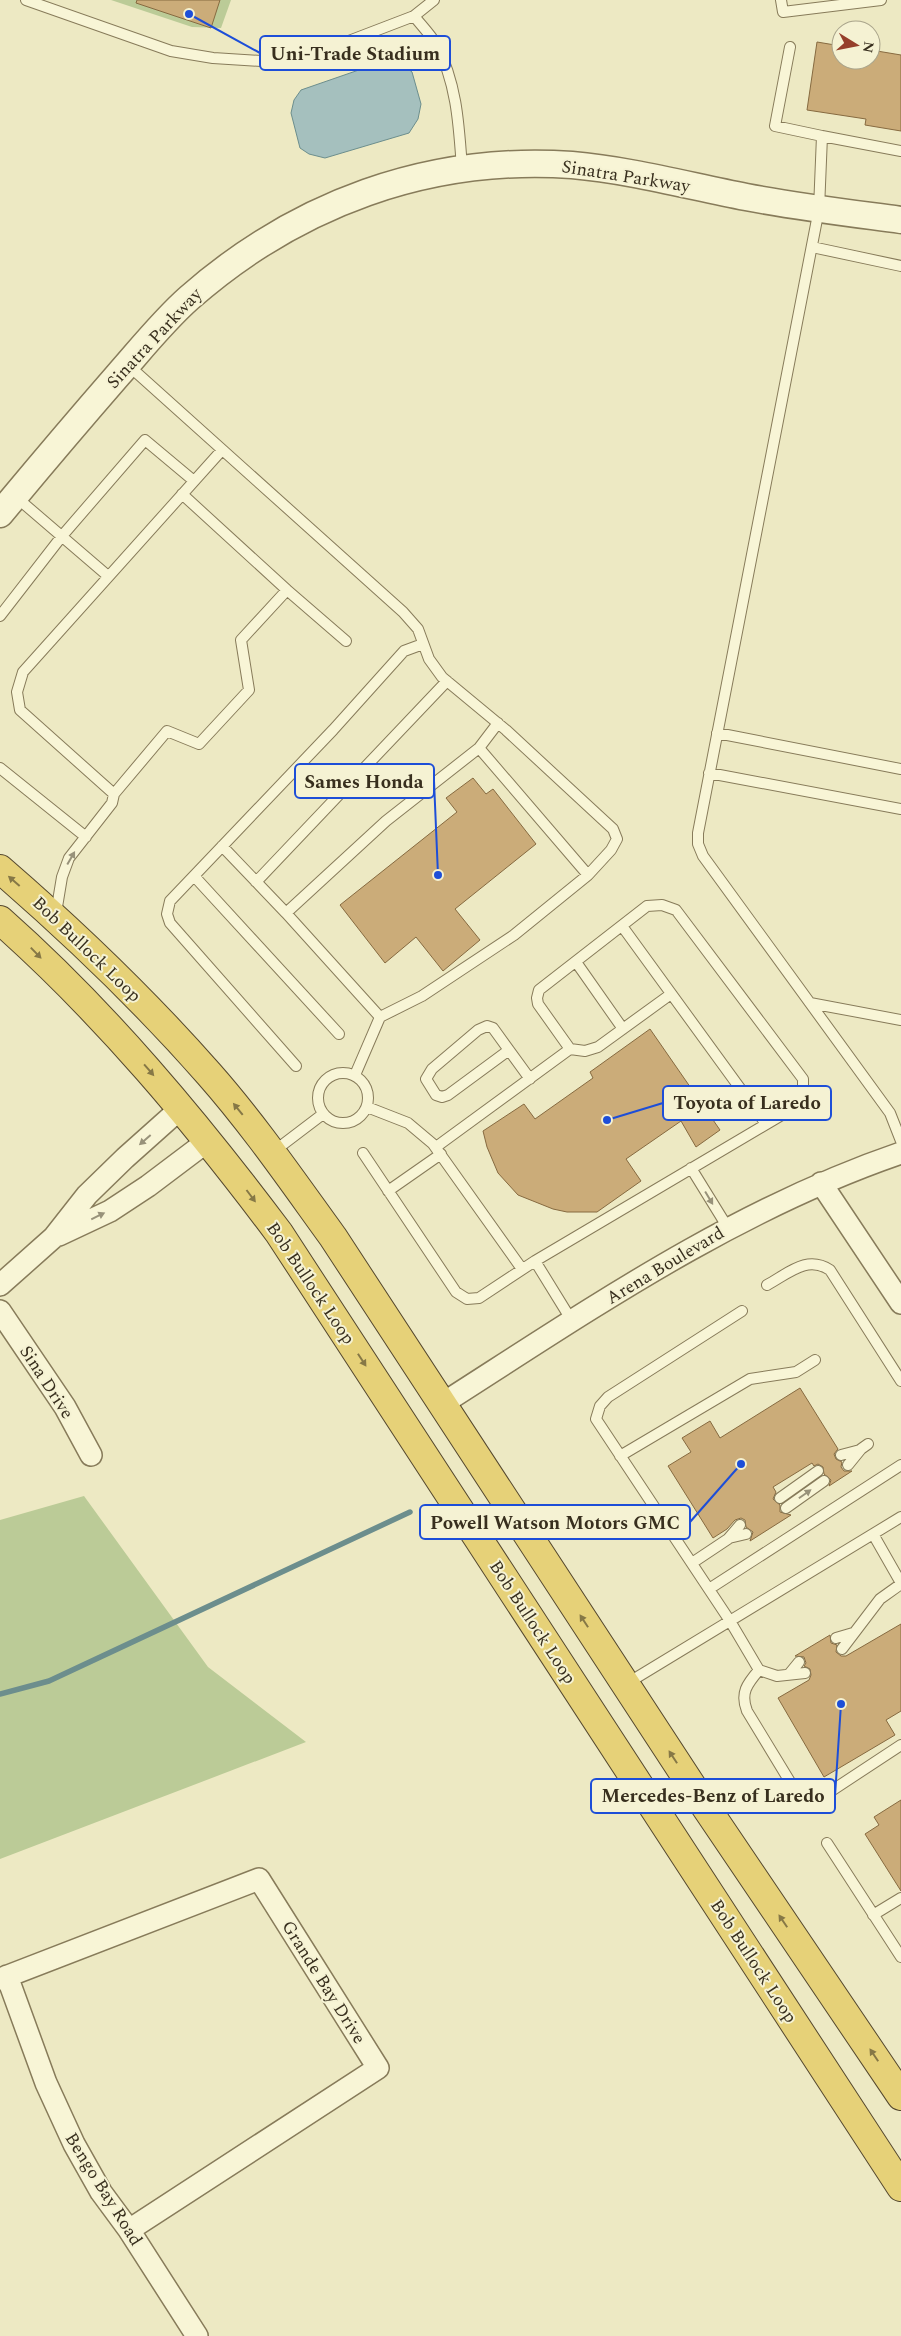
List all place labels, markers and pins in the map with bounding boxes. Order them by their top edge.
callout: Uni-Trade Stadium [260,36,450,70]
callout: Sames Honda [295,764,434,798]
callout: Toyota of Laredo [663,1086,831,1120]
callout: Powell Watson Motors GMC [420,1505,690,1539]
callout: Mercedes-Benz of Laredo [591,1779,835,1813]

